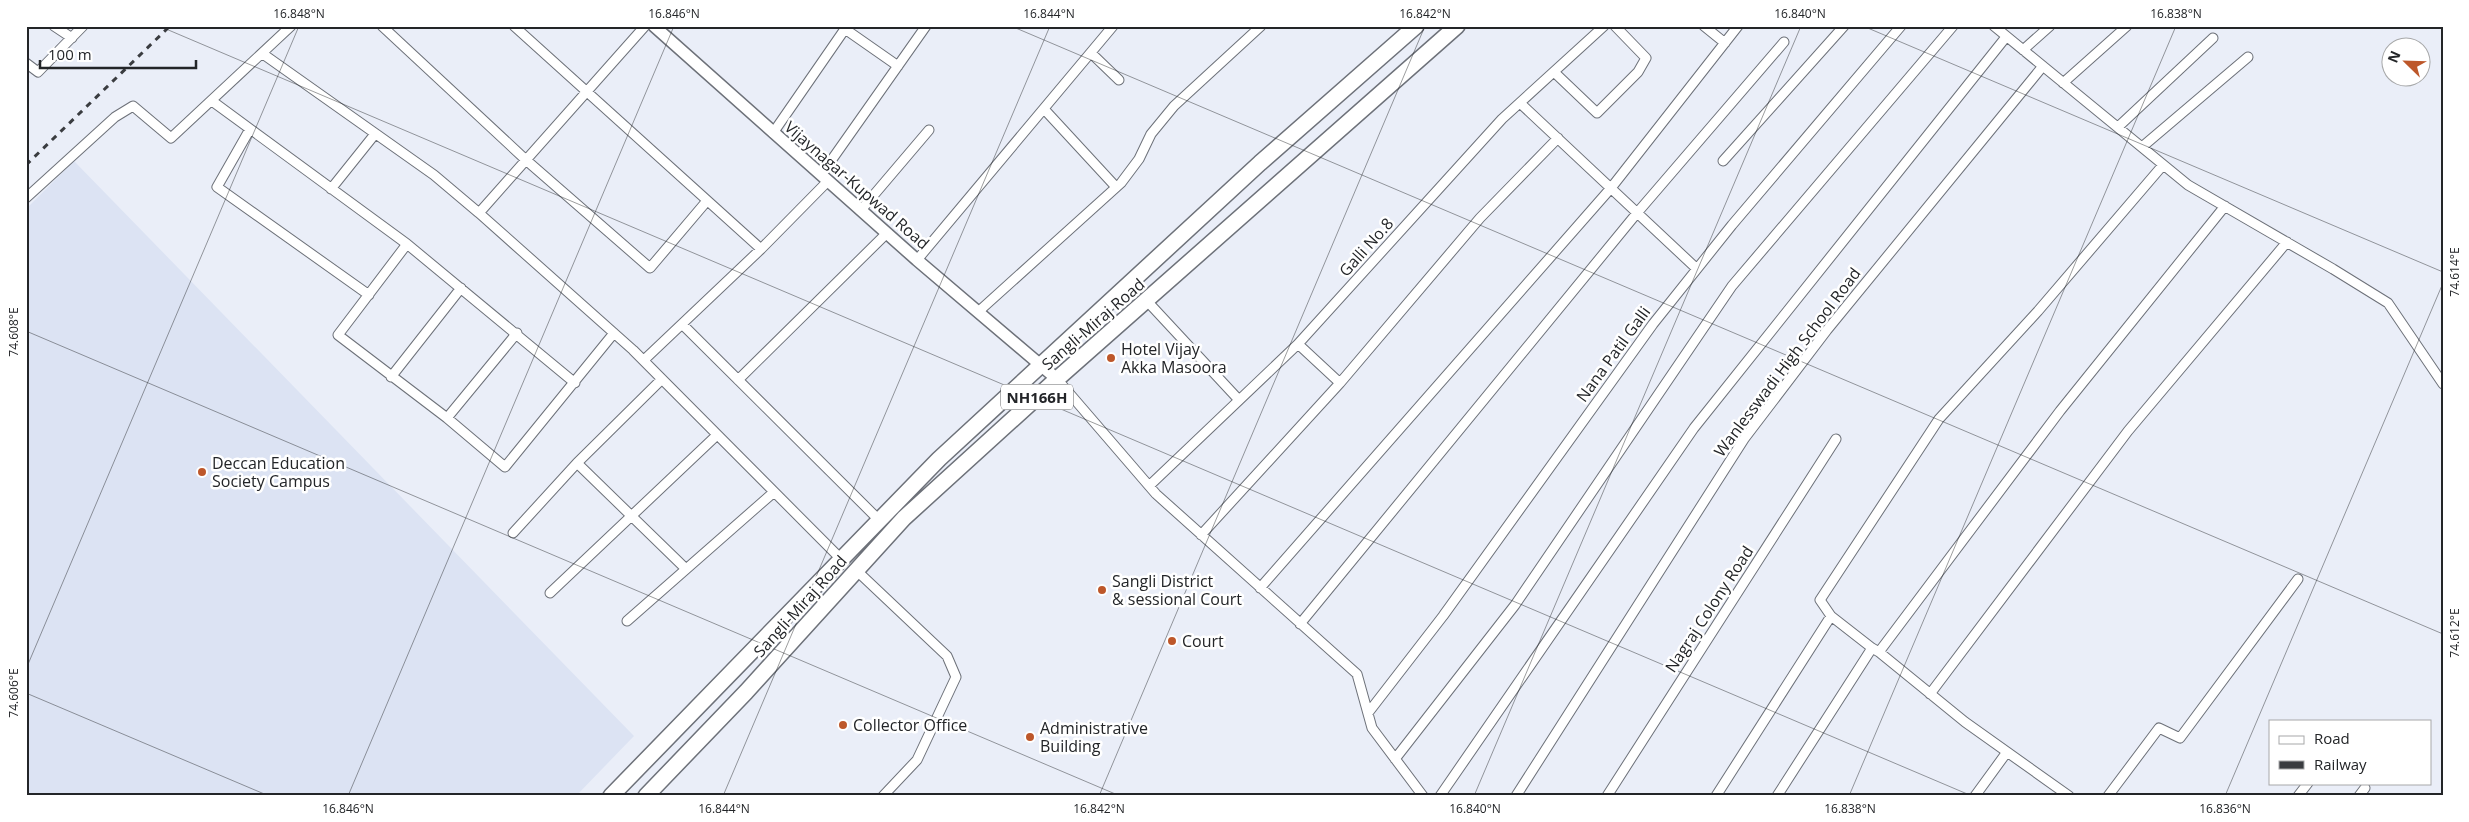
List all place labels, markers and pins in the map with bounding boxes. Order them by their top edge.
place label: Hotel Vijay Akka Masoora [1121,338,1227,378]
marker: Hotel Vijay Akka Masoora [1105,352,1117,364]
place label: Deccan Education Society Campus [212,452,345,492]
marker: Deccan Education Society Campus [196,466,208,478]
place label: Sangli District & sessional Court [1112,570,1242,610]
marker: Sangli District & sessional Court [1096,584,1108,596]
place label: Court [1182,630,1224,652]
marker: Court [1166,635,1178,647]
place label: Collector Office [853,714,967,736]
place label: Administrative Building [1040,717,1148,757]
marker: Collector Office [837,719,849,731]
marker: Administrative Building [1024,731,1036,743]

